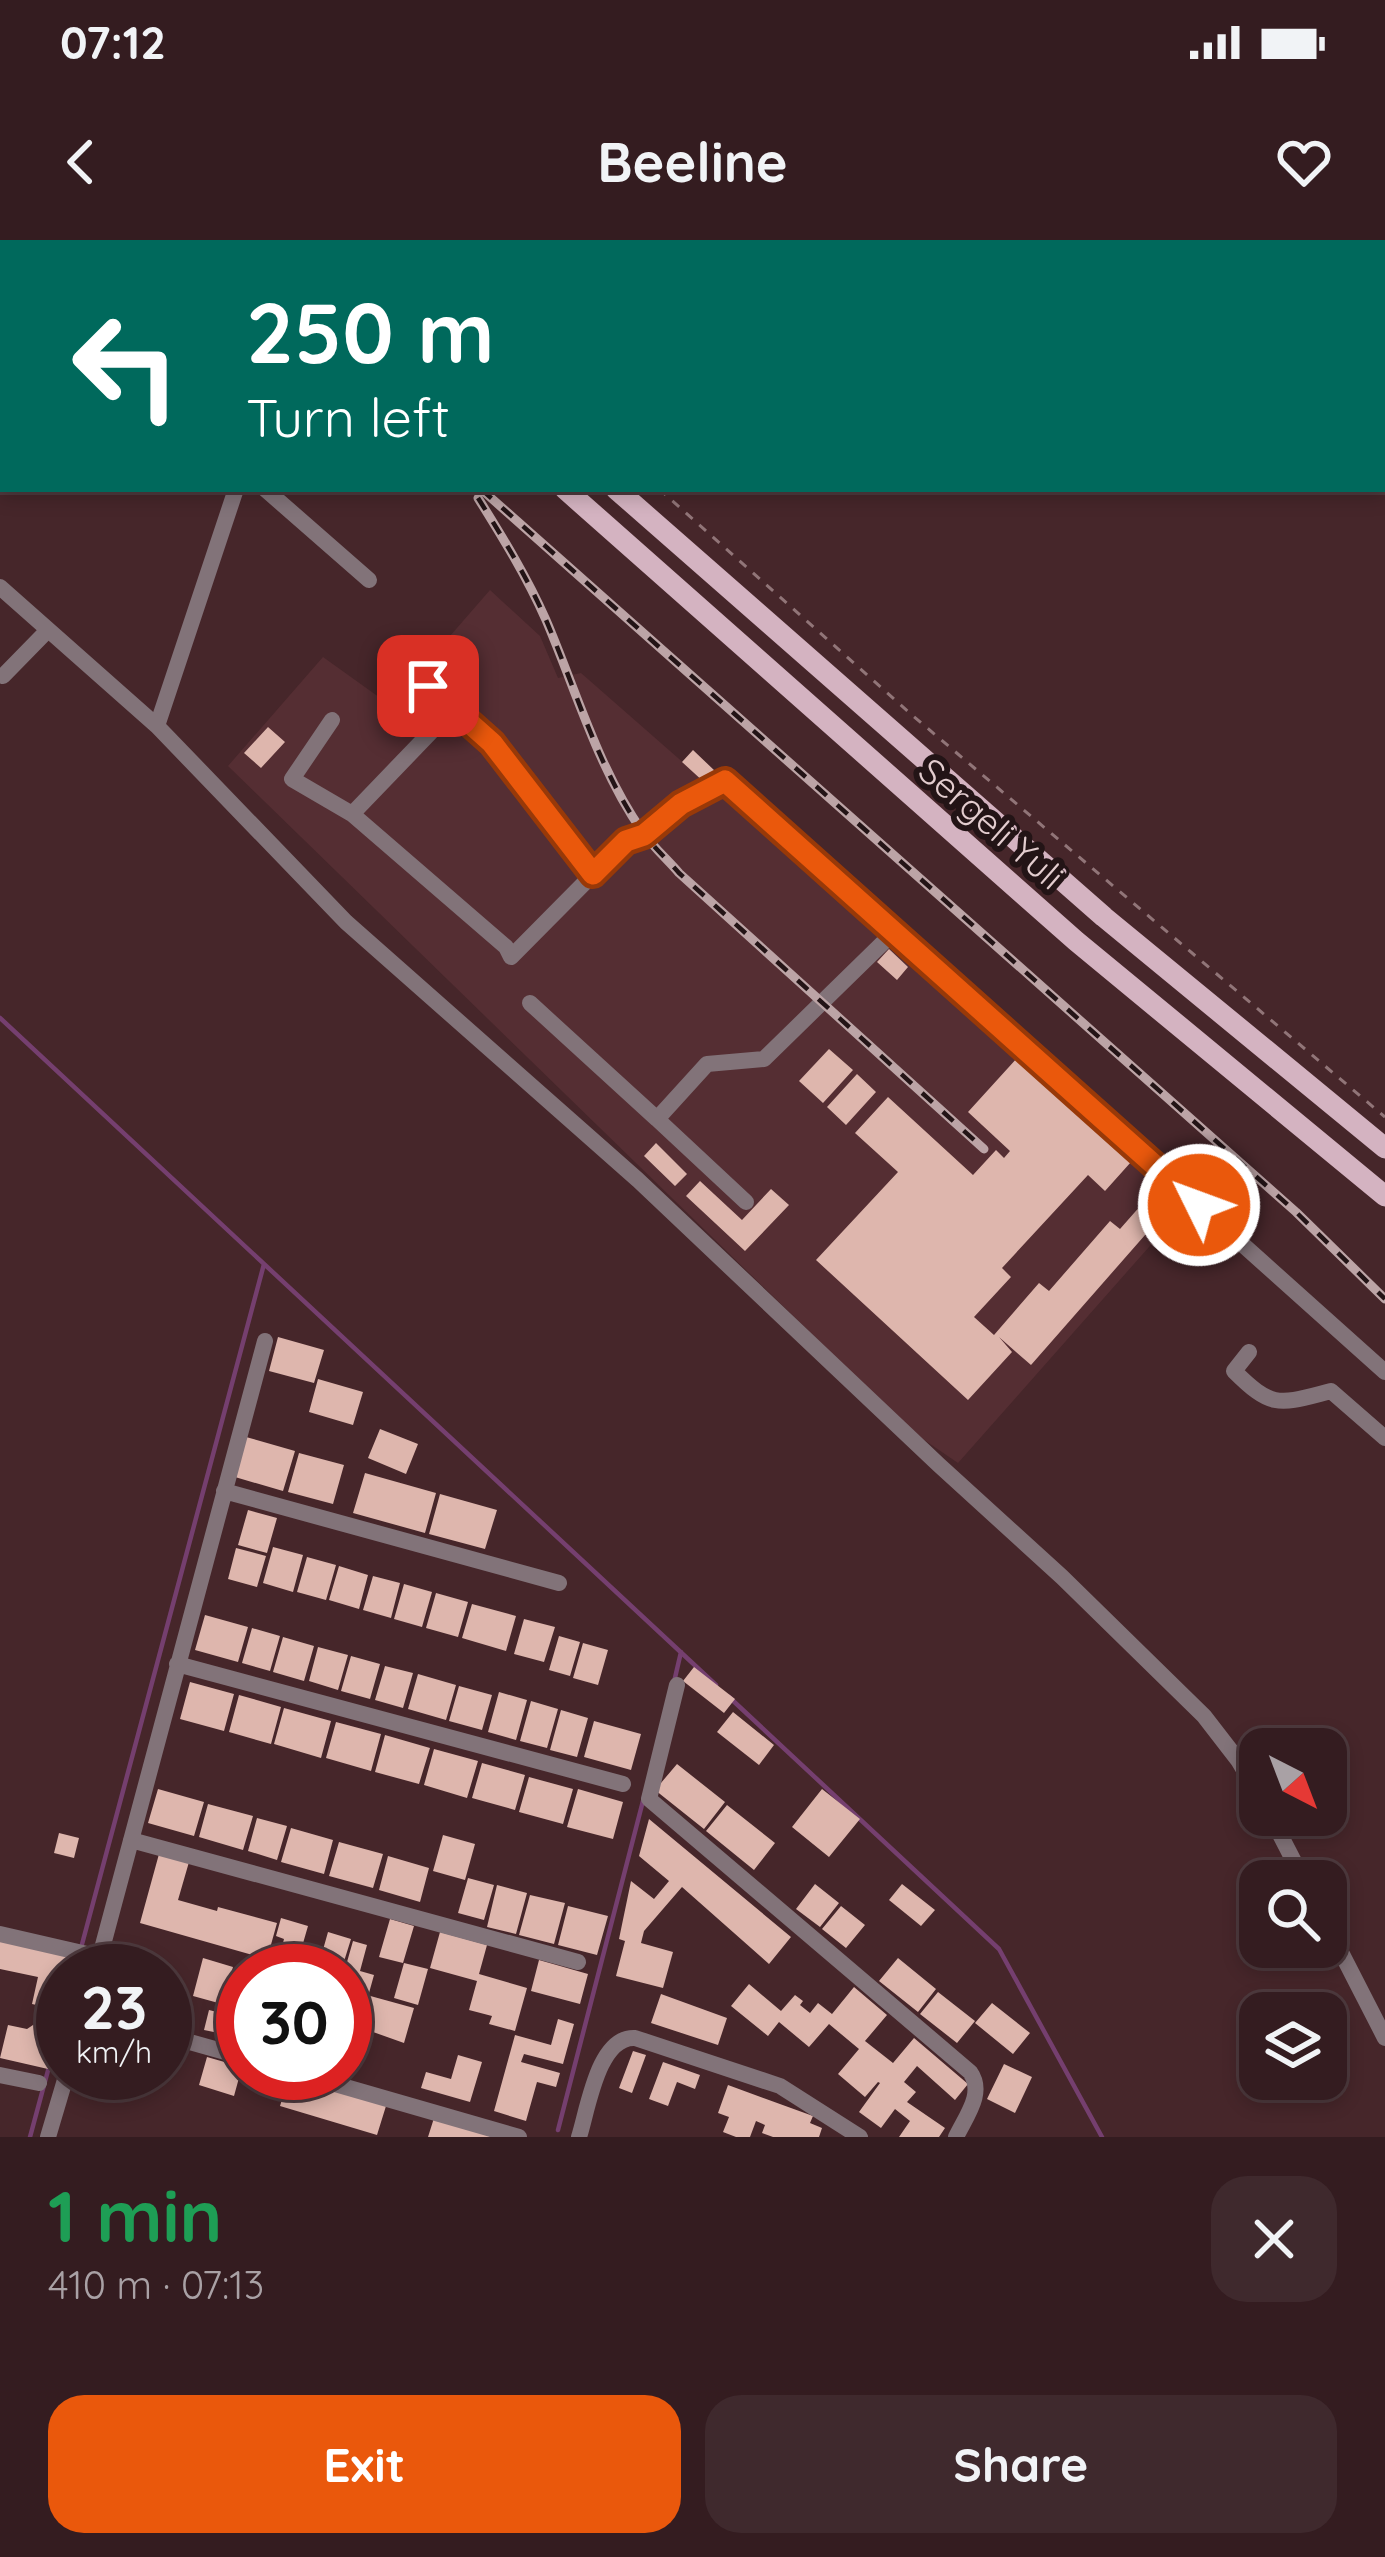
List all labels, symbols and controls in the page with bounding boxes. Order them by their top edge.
text: 07:12 [60,14,166,70]
text: Beeline [597,128,788,196]
icon: back [48,129,114,195]
icon: heart [1271,129,1337,195]
text: 250 m [246,279,495,384]
icon: left [48,288,204,444]
text: Turn left [246,383,450,451]
pin [377,635,479,737]
icon: arrive [395,653,461,719]
street label: Sergeli Yuli [910,748,1074,898]
position arrow [1136,1142,1262,1268]
north arrow [1239,1728,1347,1836]
map controls [1239,1728,1347,2100]
button: search [1239,1860,1347,1968]
speed limit sign: 30 [216,1944,372,2100]
text: 23 [81,1969,147,2044]
button: layers [1239,1992,1347,2100]
text: km/h [76,2033,152,2071]
text: 1 min [48,2170,222,2260]
button: close [1211,2176,1337,2302]
text: 410 m · 07:13 [48,2260,264,2309]
button: Exit [48,2395,681,2533]
button: Share [705,2395,1337,2533]

